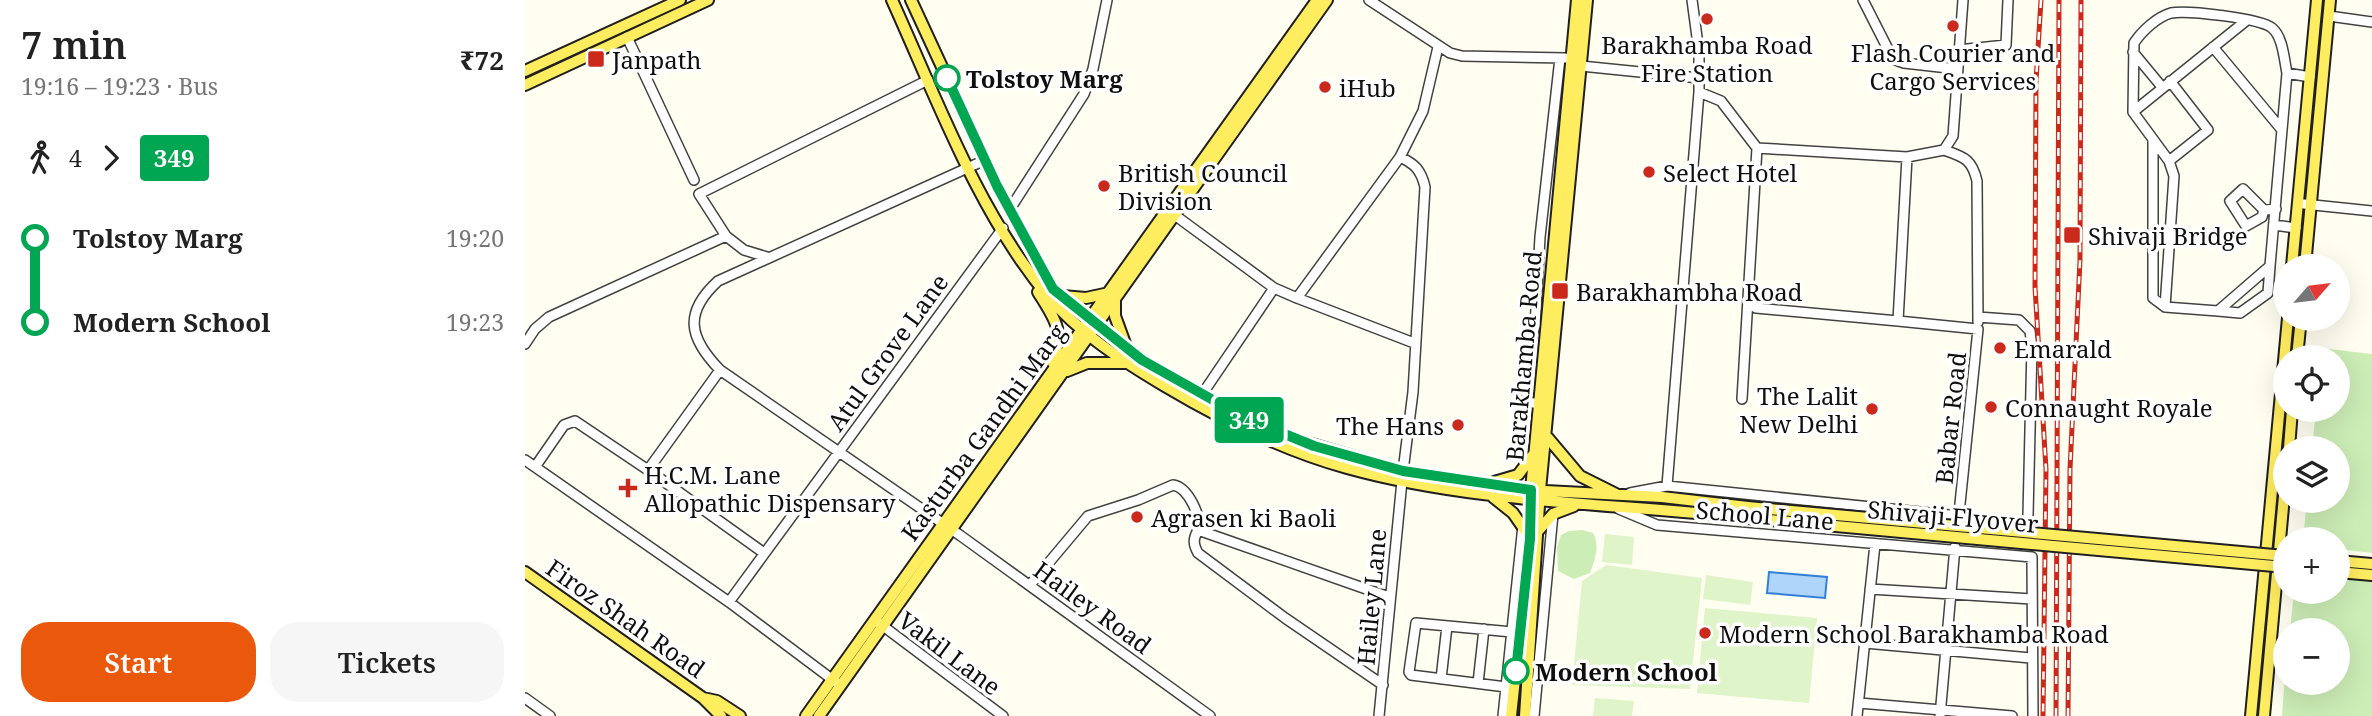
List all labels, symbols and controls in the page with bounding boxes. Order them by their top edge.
marker: Barakhamba Road Fire Station [1699,11,1715,27]
text: 7 min [21,18,127,70]
marker: Flash Courier and Cargo Services [1945,18,1961,34]
place label: Barakhamba Road Fire Station [1601,28,1813,89]
place label: Flash Courier and Cargo Services [1851,36,2055,97]
text: ₹72 [460,42,504,78]
place label: Janpath [611,43,702,76]
marker: Janpath [586,49,606,69]
place label: Tolstoy Marg [966,62,1123,95]
marker: Tolstoy Marg [934,65,960,91]
text: 19:16 – 19:23 · Bus [21,70,218,102]
place label: iHub [1339,71,1396,104]
marker: iHub [1317,79,1333,95]
icon: walk [21,139,59,177]
icon: forward [92,139,130,177]
text: 349 [154,141,195,174]
text: 4 [69,142,82,174]
place label: British Council Division [1118,156,1288,217]
place label: Select Hotel [1663,156,1798,189]
marker: Select Hotel [1641,164,1657,180]
marker: British Council Division [1096,178,1112,194]
place label: Shivaji Bridge [2088,219,2248,252]
text: Tolstoy Marg [73,220,243,256]
text: 19:20 [446,222,504,254]
marker: Shivaji Bridge [2062,225,2082,245]
street label: Barakhamba Road [1497,249,1549,463]
north arrow [2273,254,2350,331]
map controls [2273,254,2350,695]
street label: Atul Grove Lane [819,267,955,437]
place label: Barakhambha Road [1576,275,1803,308]
marker: Barakhambha Road [1550,281,1570,301]
text: Modern School [73,304,270,340]
text: 19:23 [446,306,504,338]
street label: Kasturba Gandhi Marg [893,317,1073,547]
place label: Emarald [2014,332,2112,365]
marker: Emarald [1992,340,2008,356]
button: locate [2273,345,2350,422]
street label: Babar Road [1927,350,1973,486]
place label: The Lalit New Delhi [1739,379,1858,440]
place label: Connaught Royale [2005,391,2213,424]
line badge: 349 [1209,397,1289,443]
marker: Connaught Royale [1983,399,1999,415]
marker: The Lalit New Delhi [1864,401,1880,417]
text: 349 [1229,403,1269,436]
place label: The Hans [1336,409,1444,442]
marker: The Hans [1450,417,1466,433]
button: layers [2273,436,2350,513]
place label: H.C.M. Lane Allopathic Dispensary [644,458,896,519]
marker: H.C.M. Lane Allopathic Dispensary [618,478,638,498]
street label: Shivaji Flyover [1866,492,2040,540]
street label: School Lane [1695,493,1835,537]
place label: Agrasen ki Baoli [1151,501,1337,534]
marker: Agrasen ki Baoli [1129,509,1145,525]
street label: Hailey Lane [1349,527,1393,667]
button: + [2273,527,2350,604]
street label: Firoz Shah Road [540,551,712,685]
street label: Hailey Road [1027,553,1159,661]
street label: Vakil Lane [892,604,1008,702]
place label: Modern School Barakhamba Road [1719,617,2109,650]
button: − [2273,618,2350,695]
button: Start [21,622,256,702]
button: Tickets [270,622,504,702]
marker: Modern School Barakhamba Road [1697,625,1713,641]
place label: Modern School [1535,655,1718,688]
marker: Modern School [1503,658,1529,684]

